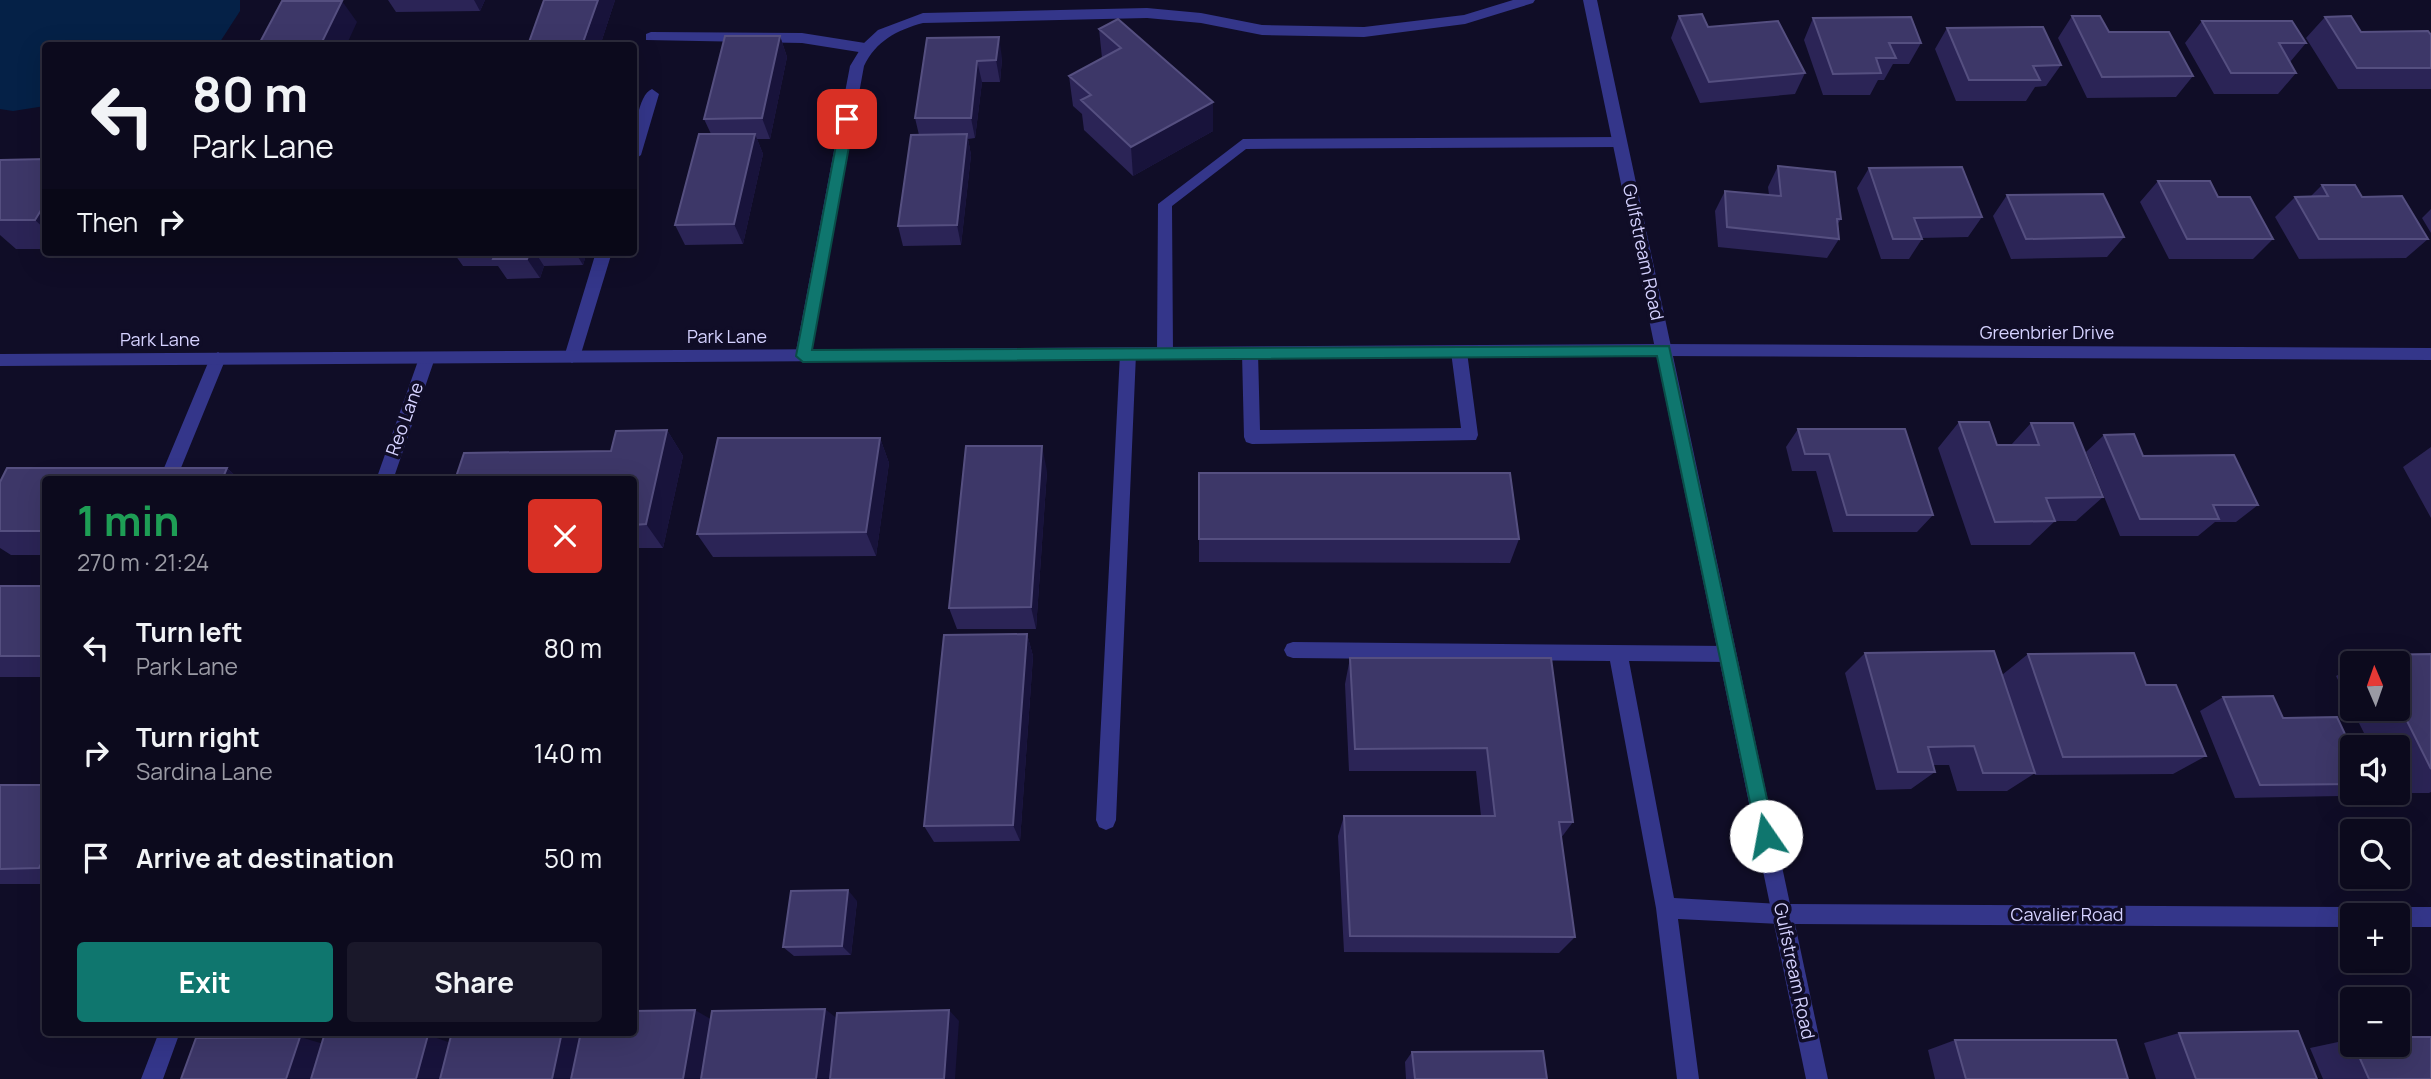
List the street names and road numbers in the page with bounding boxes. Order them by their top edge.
street label: Gulfstream Road [1618,181,1670,322]
street label: Greenbrier Drive [1980,320,2114,344]
street label: Park Lane [687,324,767,348]
street label: Park Lane [120,327,200,351]
street label: Reo Lane [380,379,428,459]
street label: Gulfstream Road [1769,900,1821,1041]
street label: Cavalier Road [2011,902,2123,926]

